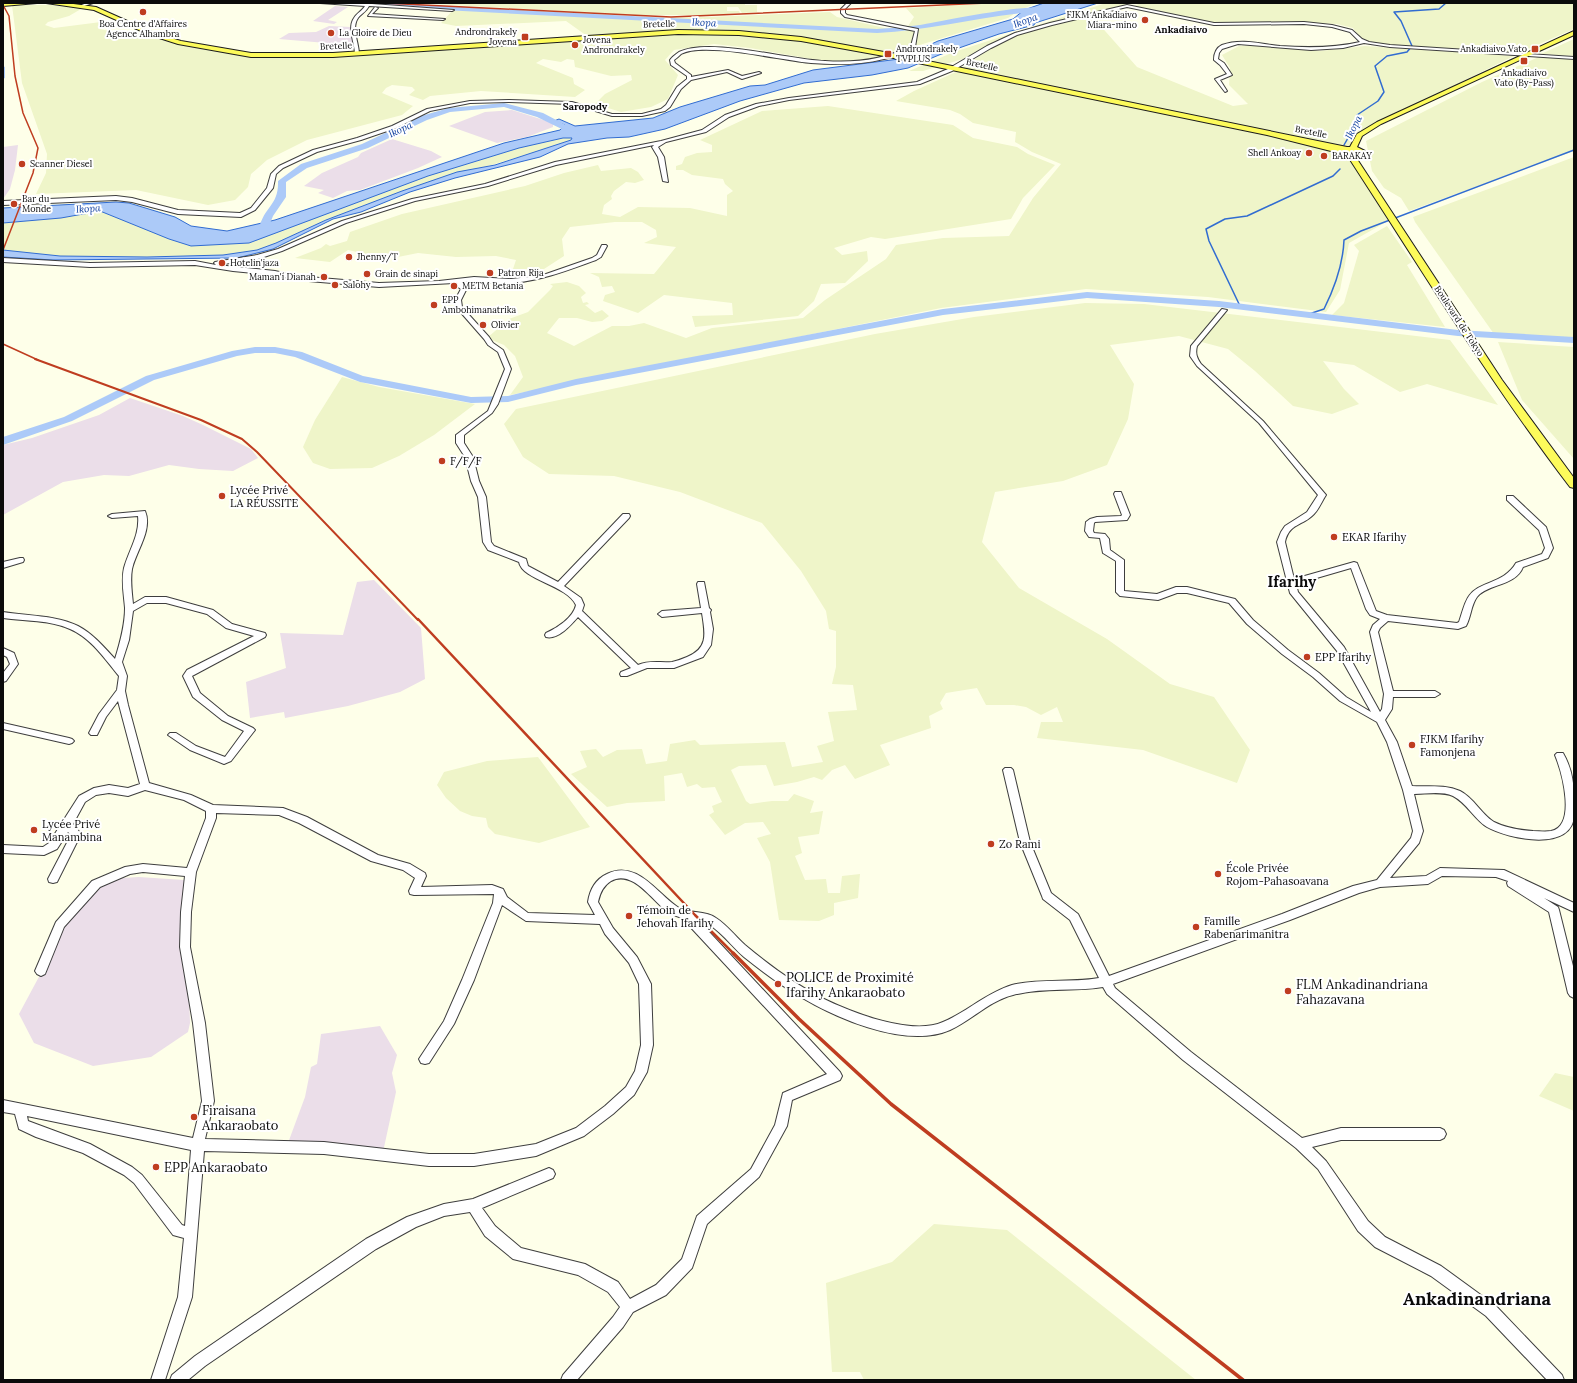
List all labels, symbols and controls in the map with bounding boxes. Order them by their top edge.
marker: Boa Centre d'Affaires Agence Alhambra [138,7,148,17]
place label: FJKM Ankadiaivo Miara-mino [1067,9,1137,30]
water label: Ikopa [1011,10,1040,31]
water label: Ikopa [691,15,717,30]
marker: FJKM Ankadiaivo Miara-mino [1140,15,1150,25]
street label: Bretelle [643,17,675,30]
place label: Boa Centre d'Affaires Agence Alhambra [99,18,187,39]
district label: Ankadiaivo [1155,23,1208,36]
place label: Androndrakely Jovena [454,26,517,47]
place label: La Gloire de Dieu [339,27,412,38]
marker: La Gloire de Dieu [326,28,336,38]
marker: Androndrakely Jovena [520,32,530,42]
place label: Jovena Androndrakely [582,34,645,55]
street label: Bretelle [320,39,353,52]
marker: Jovena Androndrakely [570,40,580,50]
place label: Androndrakely TVPLUS [895,43,958,64]
place label: Ankadiaivo Vato [1459,43,1527,54]
marker: Ankadiaivo Vato [1530,44,1540,54]
marker: Androndrakely TVPLUS [883,49,893,59]
street label: Bretelle [965,56,999,73]
marker: Ankadiaivo Vato (By-Pass) [1519,56,1529,66]
place label: Ankadiaivo Vato (By-Pass) [1493,67,1554,89]
district label: Saropody [563,100,608,113]
water label: Ikopa [1342,113,1365,141]
water label: Ikopa [386,118,415,141]
street label: Bretelle [1294,123,1328,140]
place label: Shell Ankoay [1248,147,1301,158]
marker: Shell Ankoay [1304,148,1314,158]
place label: BARAKAY [1332,150,1372,161]
marker: BARAKAY [1319,151,1329,161]
place label: Scanner Diesel [30,158,93,169]
marker: Scanner Diesel [17,159,27,169]
place label: Bar du Monde [22,193,51,214]
marker: Bar du Monde [9,199,19,209]
water label: Ikopa [75,201,101,216]
place label: Jhenny/T [356,251,398,263]
marker: Jhenny/T [344,252,354,262]
place label: Hotelin'jaza [230,257,279,268]
marker: Hotelin'jaza [217,258,227,268]
place label: Patron Rija [498,267,544,278]
place label: Grain de sinapi [375,268,438,279]
marker: Patron Rija [485,268,495,278]
marker: Grain de sinapi [362,269,372,279]
place label: Maman'i Dianah [249,271,317,282]
marker: Maman'i Dianah [319,272,329,282]
place label: Salohy [343,279,371,290]
marker: Salohy [330,280,340,290]
place label: METM Betania [462,280,524,291]
marker: METM Betania [449,281,459,291]
street label: Boulevard de Tokyo [1432,283,1486,358]
place label: EPP Ambohimanatrika [441,294,517,315]
marker: EPP Ambohimanatrika [429,300,439,310]
place label: Olivier [491,319,519,330]
marker: Olivier [478,320,488,330]
place label: F/F/F [450,454,482,469]
marker: F/F/F [437,456,447,466]
place label: Lycée Privé LA RÉUSSITE [230,483,299,510]
marker: Lycée Privé LA RÉUSSITE [217,491,227,501]
place label: EKAR Ifarihy [1342,530,1406,544]
marker: EKAR Ifarihy [1329,532,1339,542]
district label: Ifarihy [1268,572,1317,591]
place label: EPP Ifarihy [1315,650,1371,664]
marker: EPP Ifarihy [1302,652,1312,662]
place label: FJKM Ifarihy Famonjena [1420,732,1484,759]
marker: FJKM Ifarihy Famonjena [1407,740,1417,750]
place label: Lycée Privé Manambina [42,817,102,844]
marker: Lycée Privé Manambina [29,825,39,835]
place label: Zo Rami [999,837,1041,851]
marker: Zo Rami [986,839,996,849]
place label: École Privée Rojom-Pahasoavana [1226,861,1329,888]
marker: École Privée Rojom-Pahasoavana [1213,869,1223,879]
place label: Témoin de Jehovah Ifarihy [636,903,714,930]
marker: Témoin de Jehovah Ifarihy [624,911,634,921]
place label: Famille Rabenarimanitra [1204,914,1290,941]
marker: Famille Rabenarimanitra [1191,922,1201,932]
place label: POLICE de Proximité Ifarihy Ankaraobato [786,969,914,1001]
place label: FLM Ankadinandriana Fahazavana [1296,976,1428,1008]
marker: POLICE de Proximité Ifarihy Ankaraobato [773,979,783,989]
marker: FLM Ankadinandriana Fahazavana [1283,986,1293,996]
place label: Firaisana Ankaraobato [201,1102,279,1134]
marker: Firaisana Ankaraobato [189,1112,199,1122]
place label: EPP Ankaraobato [164,1159,268,1176]
marker: EPP Ankaraobato [151,1162,161,1172]
district label: Ankadinandriana [1403,1287,1552,1310]

